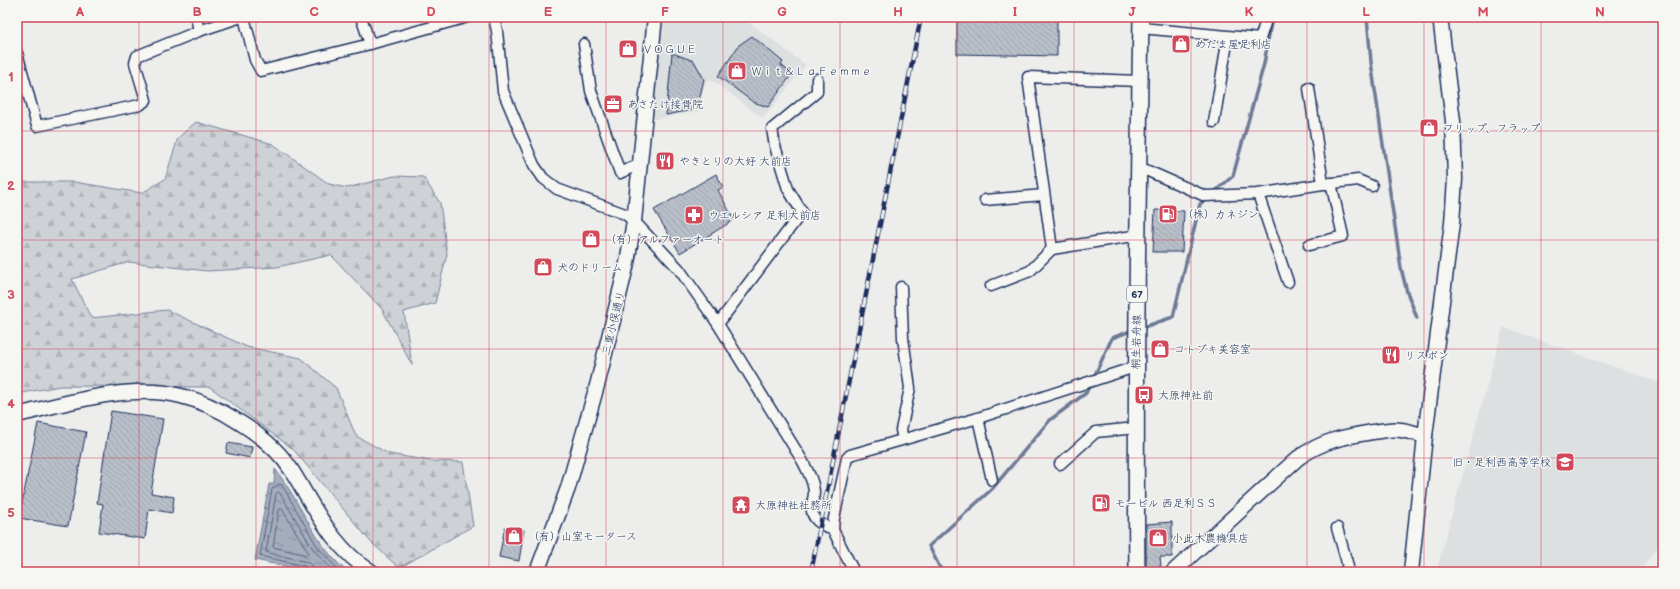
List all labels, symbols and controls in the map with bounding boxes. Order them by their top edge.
text: A [75,4,84,20]
text: B [192,4,202,20]
text: C [309,4,319,20]
text: D [426,4,436,20]
text: E [544,4,553,20]
text: F [661,4,669,20]
text: G [777,4,787,20]
text: H [893,4,903,20]
text: I [1013,4,1017,20]
text: J [1128,4,1136,20]
text: K [1245,4,1254,20]
text: L [1362,4,1370,20]
text: M [1477,4,1489,20]
text: N [1595,4,1605,20]
shop icon: めだま屋足利店 [1170,33,1192,55]
shop icon: ＶＯＧＵＥ [617,38,639,60]
place label: めだま屋足利店 [1195,38,1272,51]
place label: ＶＯＧＵＥ [642,43,697,56]
shop icon: Ｗｉｔ＆ＬａＦｅｍｍｅ [726,60,748,82]
place label: Ｗｉｔ＆ＬａＦｅｍｍｅ [751,65,872,78]
text: 1 [8,69,14,85]
office icon: あさたけ接骨院 [602,93,624,115]
place label: あさたけ接骨院 [627,98,703,111]
shop icon: フリップ、フラップ [1418,117,1440,139]
place label: フリップ、フラップ [1443,122,1540,135]
restaurant icon: やきとりの大好 大前店 [654,150,676,172]
place label: やきとりの大好 大前店 [679,155,792,168]
text: 2 [7,178,15,194]
fuel station icon: （株）カネジン [1157,203,1179,225]
pharmacy icon: ウエルシア 足利大前店 [683,204,705,226]
place label: （株）カネジン [1182,208,1259,221]
place label: ウエルシア 足利大前店 [708,209,821,222]
shop icon: （有）アルファーオート [580,228,602,250]
place label: （有）アルファーオート [605,233,725,246]
shop icon: 犬のドリーム [532,256,554,278]
place label: 犬のドリーム [557,261,623,274]
road number: 67 [1127,286,1147,302]
text: 3 [7,287,15,303]
street label: 三重小俣通り [599,290,628,357]
street label: 桐生岩舟線 [1130,314,1143,370]
shop icon: コトブキ美容室 [1149,338,1171,360]
place label: コトブキ美容室 [1174,343,1251,356]
restaurant icon: リスボン [1380,344,1402,366]
place label: リスボン [1405,349,1449,362]
bus stop icon: 大原神社前 [1133,384,1155,406]
place label: 大原神社前 [1158,389,1213,402]
text: 4 [7,396,15,412]
school or university icon: 旧・足利西高等学校 [1554,451,1576,473]
place label: 旧・足利西高等学校 [1452,456,1551,469]
fuel station icon: モービル 西足利ＳＳ [1090,492,1112,514]
temple icon: 大原神社社務所 [730,494,752,516]
place label: モービル 西足利ＳＳ [1115,497,1217,510]
place label: 大原神社社務所 [755,499,832,512]
text: 5 [7,505,15,521]
shop icon: （有）山室モータース [503,525,525,547]
shop icon: 小此木農機具店 [1147,527,1169,549]
place label: （有）山室モータース [528,530,637,543]
place label: 小此木農機具店 [1172,532,1249,545]

